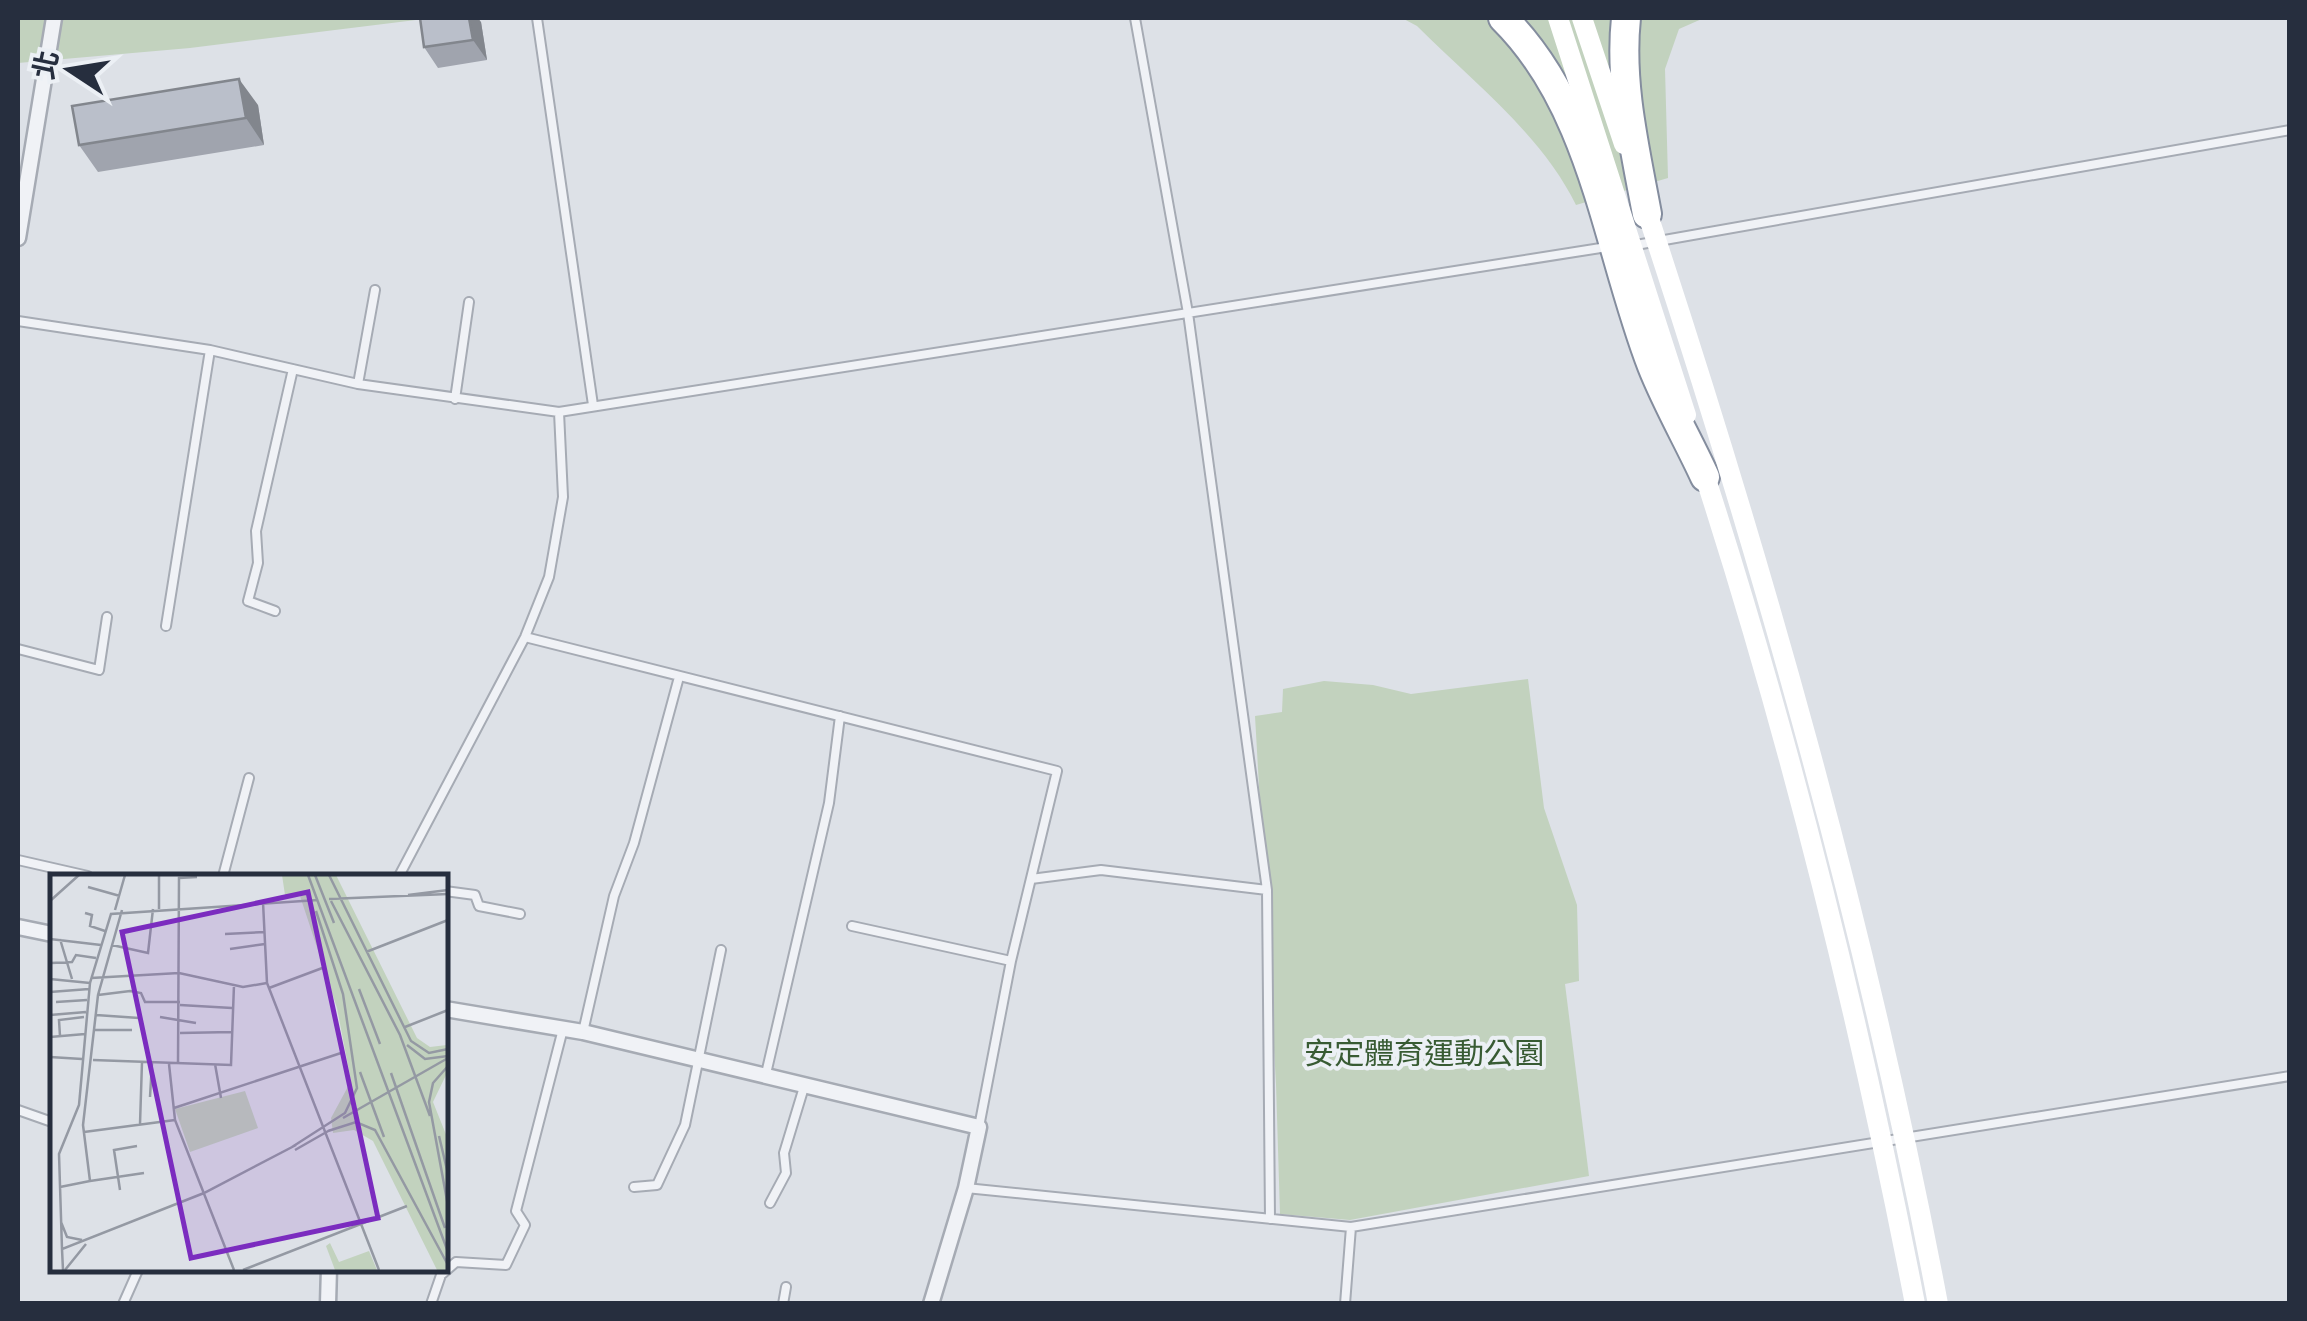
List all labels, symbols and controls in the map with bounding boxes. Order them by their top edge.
north arrow [20,20,120,120]
text: 北 [24,47,68,83]
inset map [50,874,448,1271]
park label: 安定體育運動公園 [1304,1032,1544,1075]

